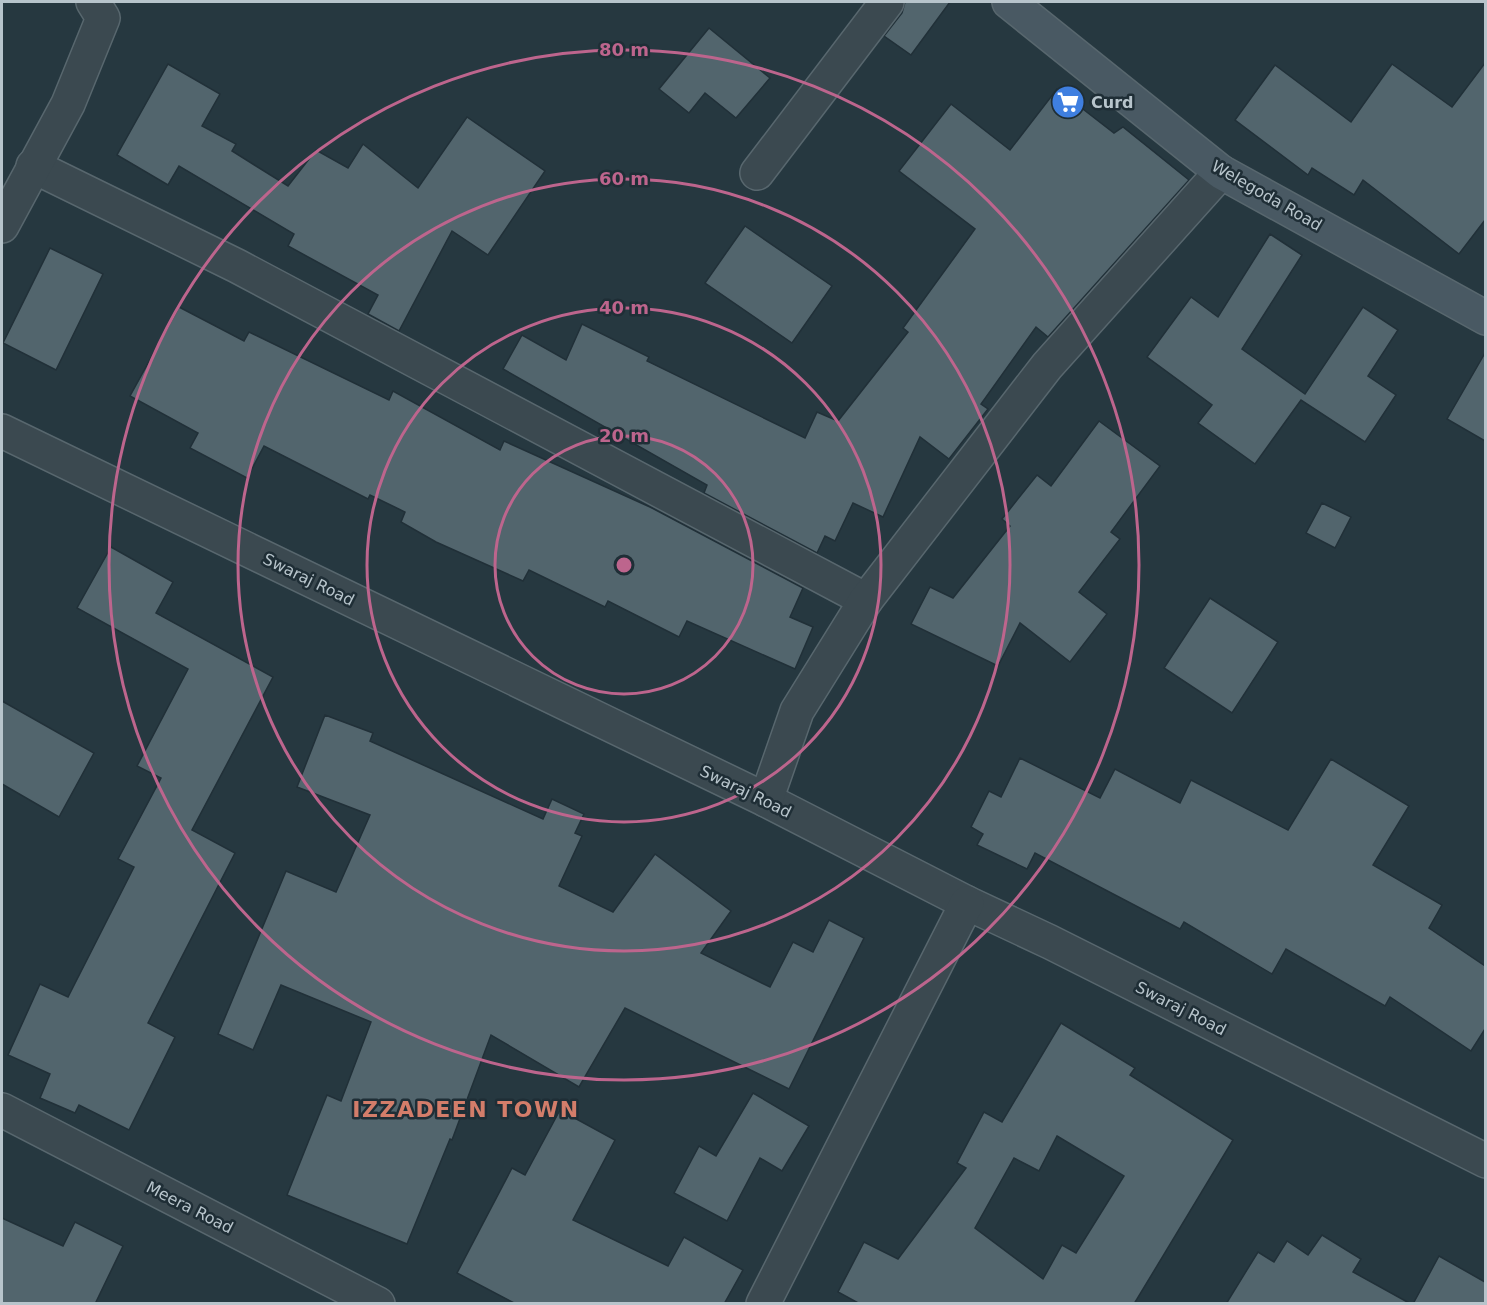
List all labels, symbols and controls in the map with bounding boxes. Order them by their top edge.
text: 80 m [599,39,649,60]
supermarket icon: Curd [1050,84,1086,120]
place label: Curd [1091,93,1133,112]
street label: Welegoda Road [1208,156,1325,235]
text: 60 m [599,168,649,189]
text: 40 m [599,297,649,318]
text: 20 m [599,425,649,446]
street label: Swaraj Road [260,549,357,610]
centre of rings [614,555,634,575]
street label: Swaraj Road [697,761,794,822]
street label: Swaraj Road [1132,977,1229,1039]
district label: IZZADEEN TOWN [352,1097,580,1122]
street label: Meera Road [143,1177,236,1237]

